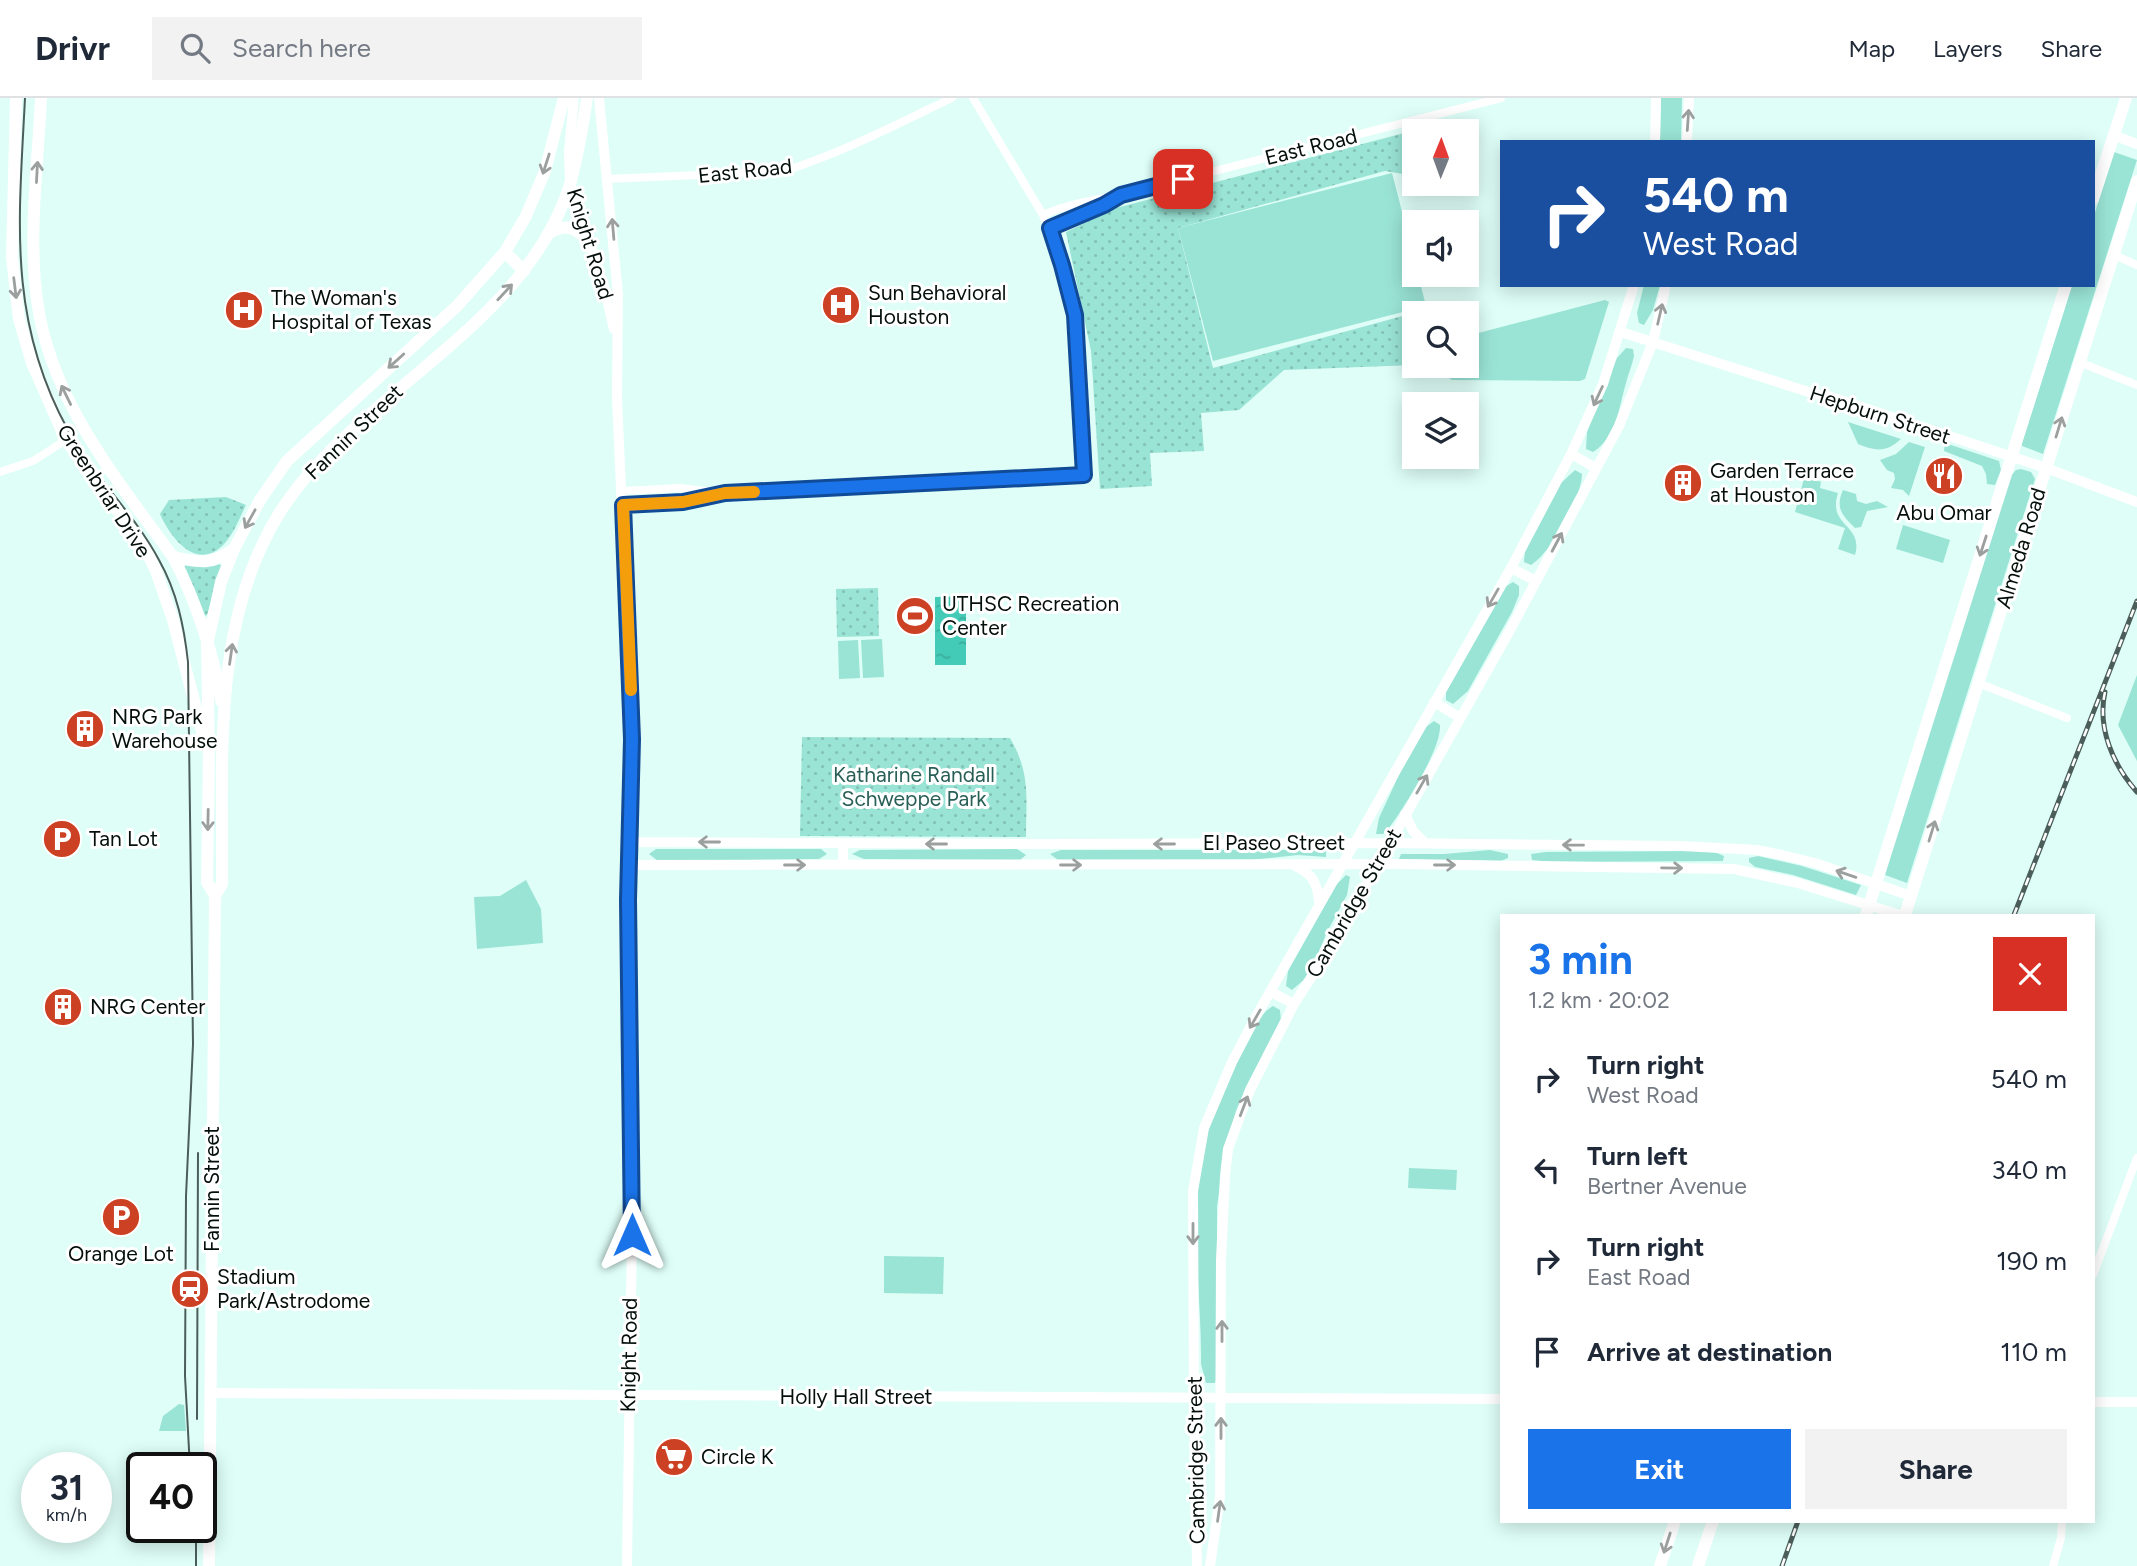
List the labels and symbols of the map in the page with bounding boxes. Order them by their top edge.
one-way arrow [1682,109,1695,132]
north arrow [1402,119,1479,196]
street label: East Road [1262,123,1360,170]
pin [1153,149,1213,209]
one-way arrow [539,152,552,174]
street label: East Road [697,153,793,188]
one-way arrow [31,161,44,184]
street label: Knight Road [562,185,619,302]
one-way arrow [606,219,619,241]
one-way arrow [9,277,22,299]
place label: Sun Behavioral Houston [868,280,1006,329]
one-way arrow [496,284,513,301]
hospital icon: Sun Behavioral Houston [820,284,862,326]
place label: The Woman's Hospital of Texas [271,285,432,334]
hospital icon: The Woman's Hospital of Texas [223,289,265,331]
one-way arrow [1653,303,1667,326]
one-way arrow [387,353,405,369]
street label: Fannin Street [300,379,408,484]
street label: Hepburn Street [1807,380,1954,449]
one-way arrow [59,385,73,406]
one-way arrow [1590,385,1604,406]
one-way arrow [2054,417,2066,439]
street label: Greenbriar Drive [52,420,157,562]
restaurant icon: Abu Omar [1923,455,1965,497]
place label: Garden Terrace at Houston [1710,458,1854,507]
building icon: Garden Terrace at Houston [1662,462,1704,504]
street label: Almeda Road [1990,485,2051,611]
place label: Abu Omar [1896,500,1992,525]
one-way arrow [243,508,257,528]
one-way arrow [1551,532,1564,553]
one-way arrow [1976,535,1989,557]
one-way arrow [1486,588,1500,608]
place label: UTHSC Recreation Center [942,591,1119,640]
sports icon: UTHSC Recreation Center [894,595,936,637]
one-way arrow [224,643,237,666]
place label: NRG Park Warehouse [112,704,217,753]
building icon: NRG Park Warehouse [64,708,106,750]
park label: Katharine Randall Schweppe Park [833,762,995,811]
one-way arrow [1415,774,1429,794]
one-way arrow [201,808,215,831]
parking icon: Tan Lot [41,818,83,860]
one-way arrow [1926,821,1939,843]
street label: Cambridge Street [1301,824,1406,982]
place label: Tan Lot [89,826,158,851]
street label: El Paseo Street [1203,830,1345,855]
one-way arrow [697,836,720,849]
one-way arrow [925,837,948,851]
one-way arrow [1152,837,1175,851]
one-way arrow [1562,838,1585,852]
one-way arrow [783,858,806,872]
one-way arrow [1059,858,1082,872]
one-way arrow [1433,858,1456,872]
one-way arrow [1660,861,1683,874]
one-way arrow [1836,867,1858,879]
building icon: NRG Center [42,986,84,1028]
place label: NRG Center [90,994,205,1019]
one-way arrow [1248,1008,1261,1029]
one-way arrow [1238,1096,1251,1118]
street label: Fannin Street [199,1126,224,1252]
parking icon: Orange Lot [100,1196,142,1238]
position arrow [595,1198,669,1272]
one-way arrow [1186,1222,1200,1245]
place label: Orange Lot [68,1241,174,1266]
place label: Stadium Park/Astrodome [217,1264,370,1313]
station icon: Stadium Park/Astrodome [169,1268,211,1310]
street label: Knight Road [615,1297,642,1413]
one-way arrow [1215,1319,1229,1342]
street label: Cambridge Street [1182,1376,1209,1544]
street label: Holly Hall Street [779,1384,933,1409]
one-way arrow [1214,1416,1228,1439]
supermarket icon: Circle K [653,1436,695,1478]
place label: Circle K [701,1444,774,1469]
speed limit sign: 40 [126,1452,217,1543]
one-way arrow [1212,1501,1225,1523]
one-way arrow [1660,1532,1672,1554]

